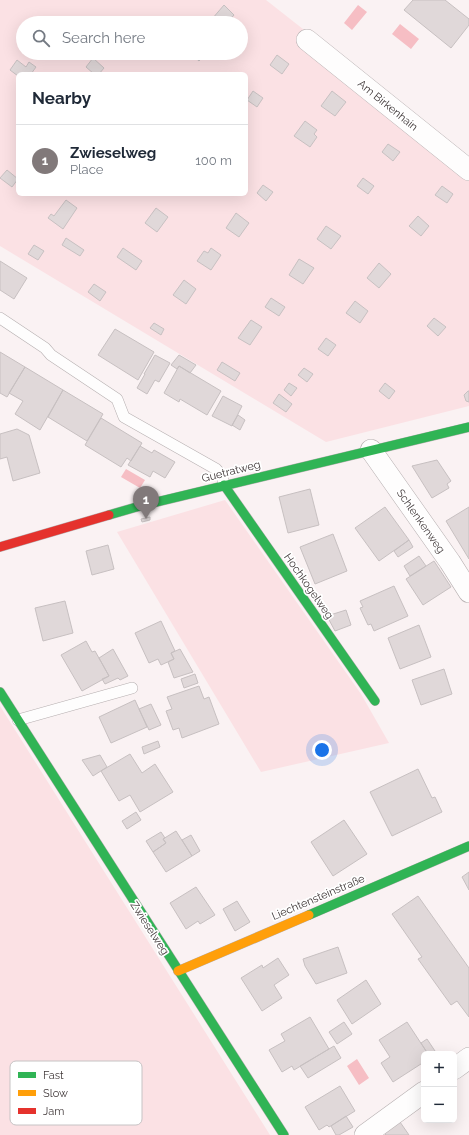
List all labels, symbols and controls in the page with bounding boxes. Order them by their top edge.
search box [16,16,248,60]
icon: search [30,27,52,49]
text: Search here [62,29,145,47]
street label: Am Birkenhain [355,77,420,134]
text: Nearby [32,88,91,108]
text: Zwieselweg [70,144,156,162]
text: 1 [42,153,48,168]
text: 100 m [195,153,232,168]
text: Place [70,162,103,177]
street label: Guetratweg [200,458,262,485]
pin: 1 [133,486,159,519]
street label: Schlenkenweg [394,487,448,556]
street label: Hochkogelweg [281,551,336,622]
your location [312,740,332,760]
street label: Liechtensteinstraße [270,872,367,923]
street label: Zwieselweg [127,899,172,957]
map controls [421,1051,457,1123]
button: + [421,1051,457,1087]
legend [10,1061,142,1125]
text: Fast [43,1069,64,1082]
text: Slow [43,1087,68,1100]
button: − [421,1087,457,1123]
text: Jam [43,1105,64,1118]

